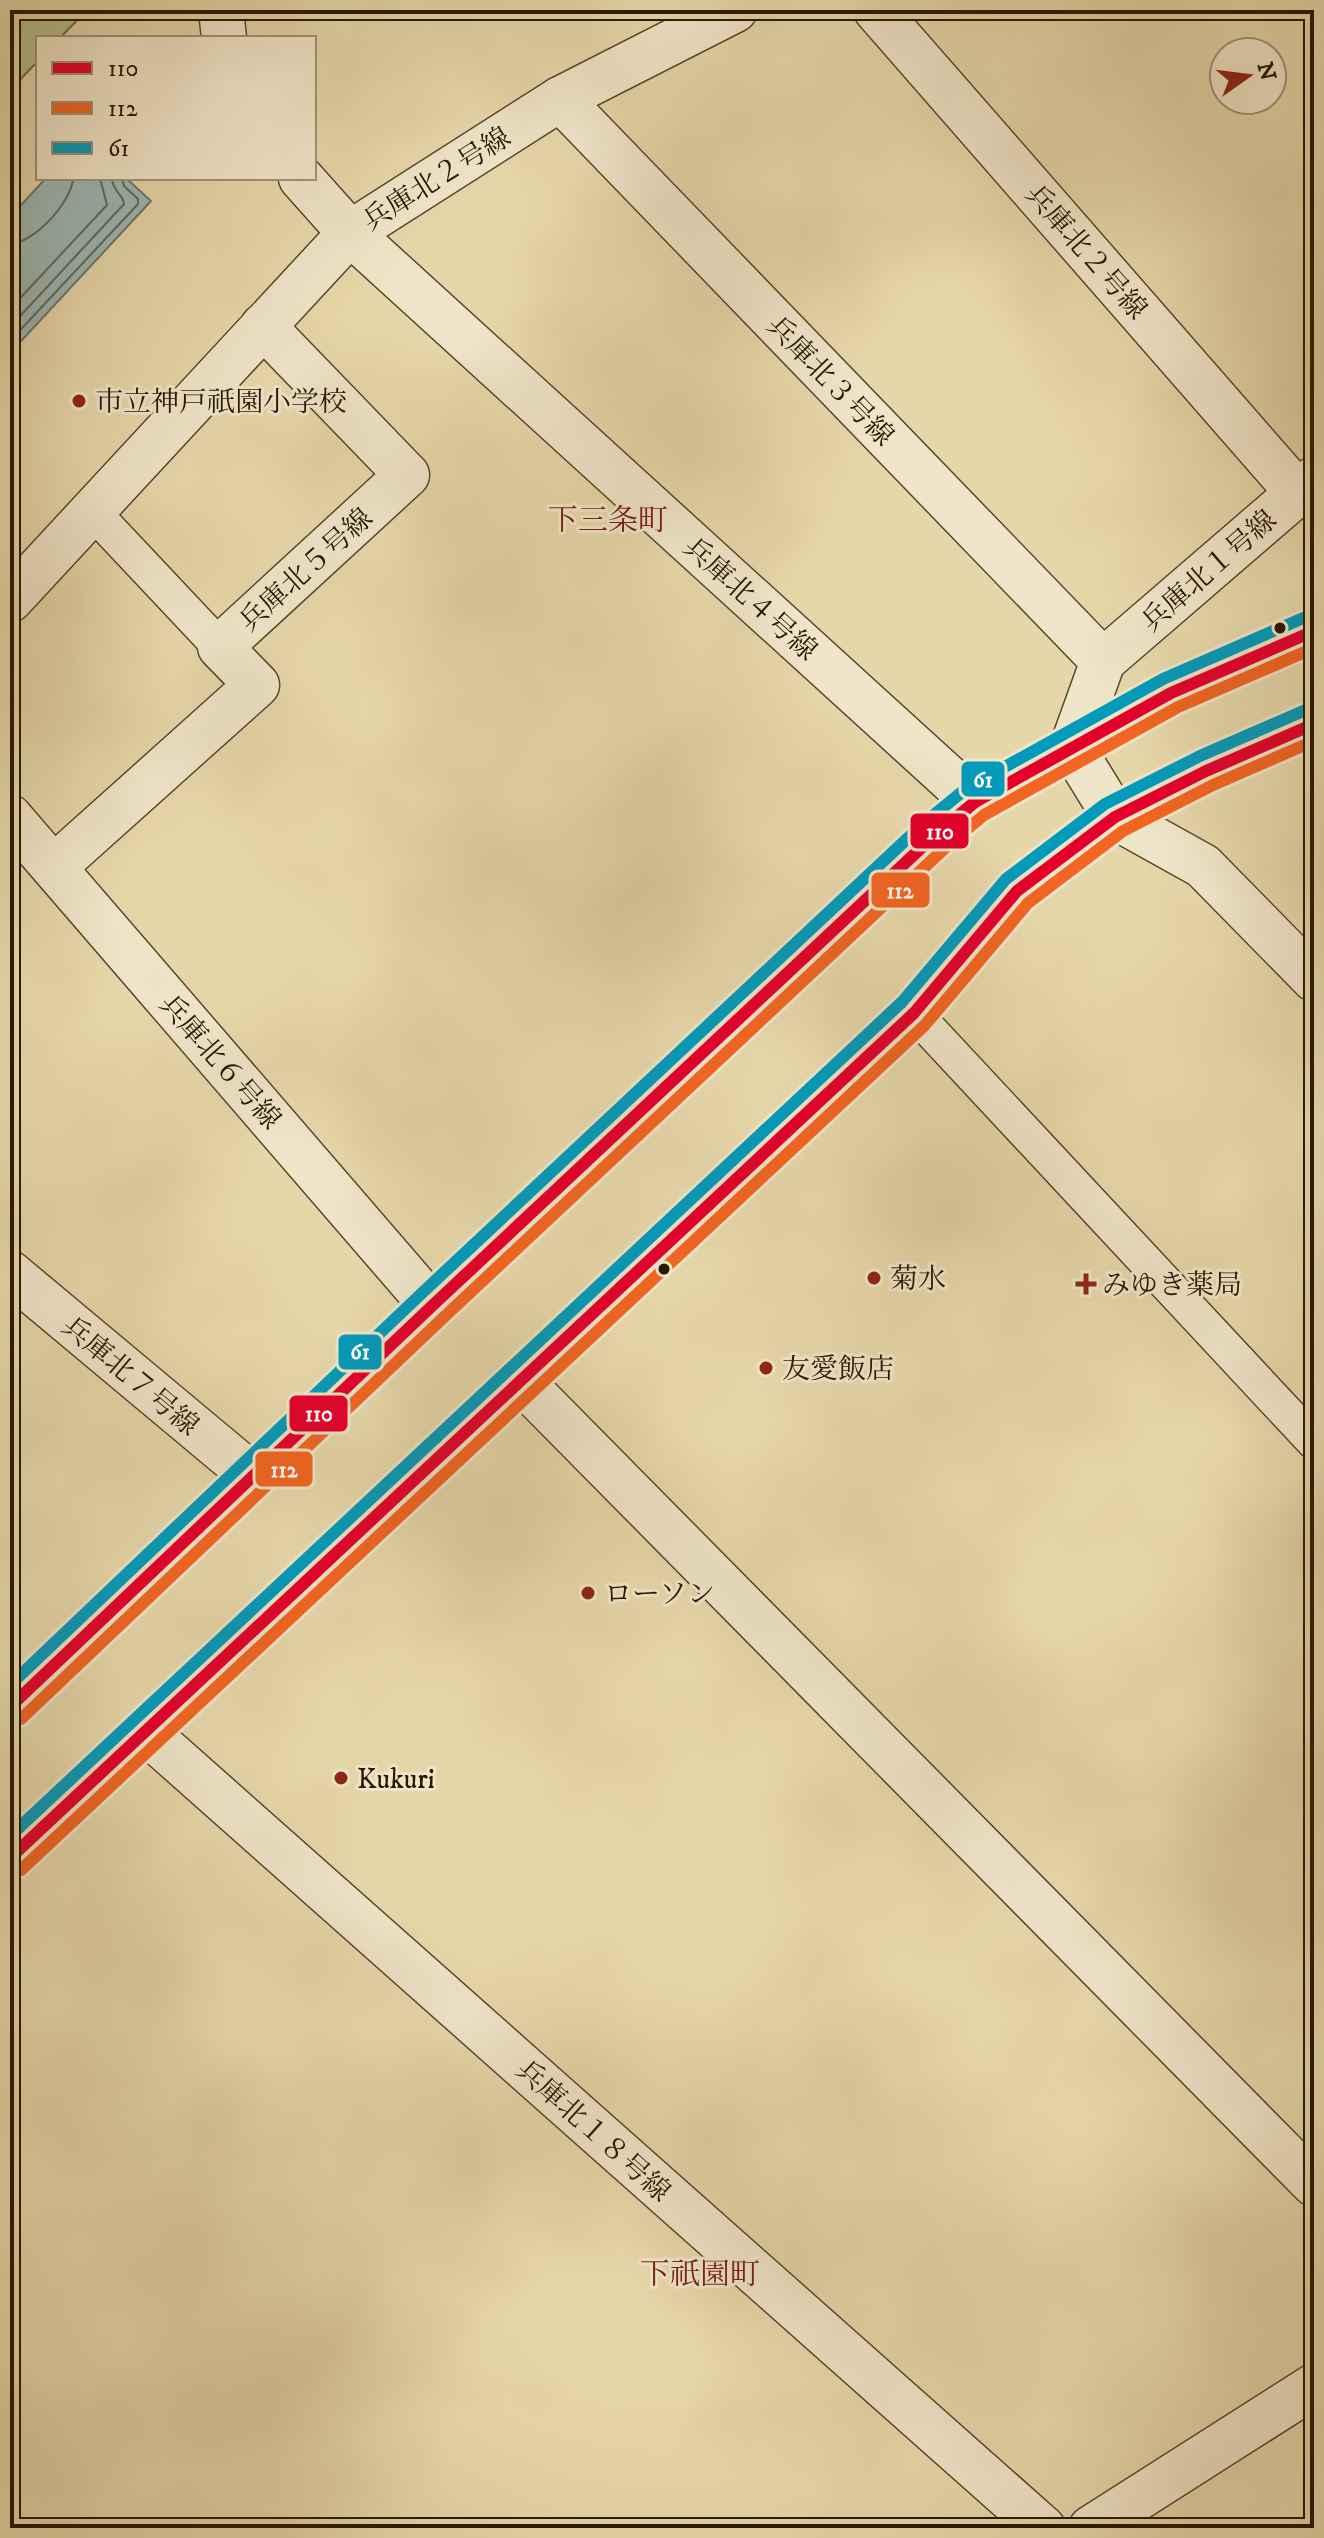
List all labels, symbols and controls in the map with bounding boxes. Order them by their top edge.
legend [36,36,316,180]
north arrow [1208,36,1288,116]
text: 110 [108,54,138,84]
text: N [1251,59,1281,84]
text: 112 [108,94,138,124]
street label: 兵庫北２号線 [356,120,517,239]
text: 61 [108,134,129,164]
street label: 兵庫北２号線 [1018,177,1154,327]
street label: 兵庫北３号線 [759,308,901,454]
place label: 市立神戸祇園小学校 [95,385,347,420]
marker: 市立神戸祇園小学校 [70,392,88,410]
street label: 兵庫北５号線 [232,501,380,639]
district label: 下三条町 [548,503,668,540]
street label: 兵庫北１号線 [1134,503,1284,639]
street label: 兵庫北４号線 [676,530,824,668]
unlabelled marker [1272,620,1288,636]
line badge: 61 [960,760,1006,798]
text: 61 [973,767,993,794]
line badge: 110 [909,812,970,850]
text: 110 [926,819,954,846]
line badge: 112 [870,871,931,909]
text: 112 [887,878,915,905]
street label: 兵庫北６号線 [152,987,288,1137]
unlabelled marker [656,1261,672,1277]
place label: 菊水 [890,1262,946,1297]
place label: みゆき薬局 [1102,1268,1242,1303]
marker: 菊水 [865,1269,883,1287]
marker: みゆき薬局 [1077,1275,1095,1293]
street label: 兵庫北７号線 [54,1309,206,1444]
line badge: 61 [337,1333,383,1371]
text: 61 [350,1339,370,1366]
place label: 友愛飯店 [782,1352,894,1387]
marker: 友愛飯店 [757,1359,775,1377]
line badge: 110 [288,1394,349,1433]
text: 110 [305,1401,333,1428]
line badge: 112 [254,1450,314,1488]
text: 112 [271,1457,299,1484]
place label: ローソン [604,1577,715,1612]
marker: ローソン [579,1584,597,1602]
place label: Kukuri [357,1762,435,1797]
marker: Kukuri [332,1769,350,1787]
street label: 兵庫北１８号線 [508,2053,678,2210]
district label: 下祇園町 [640,2257,760,2294]

